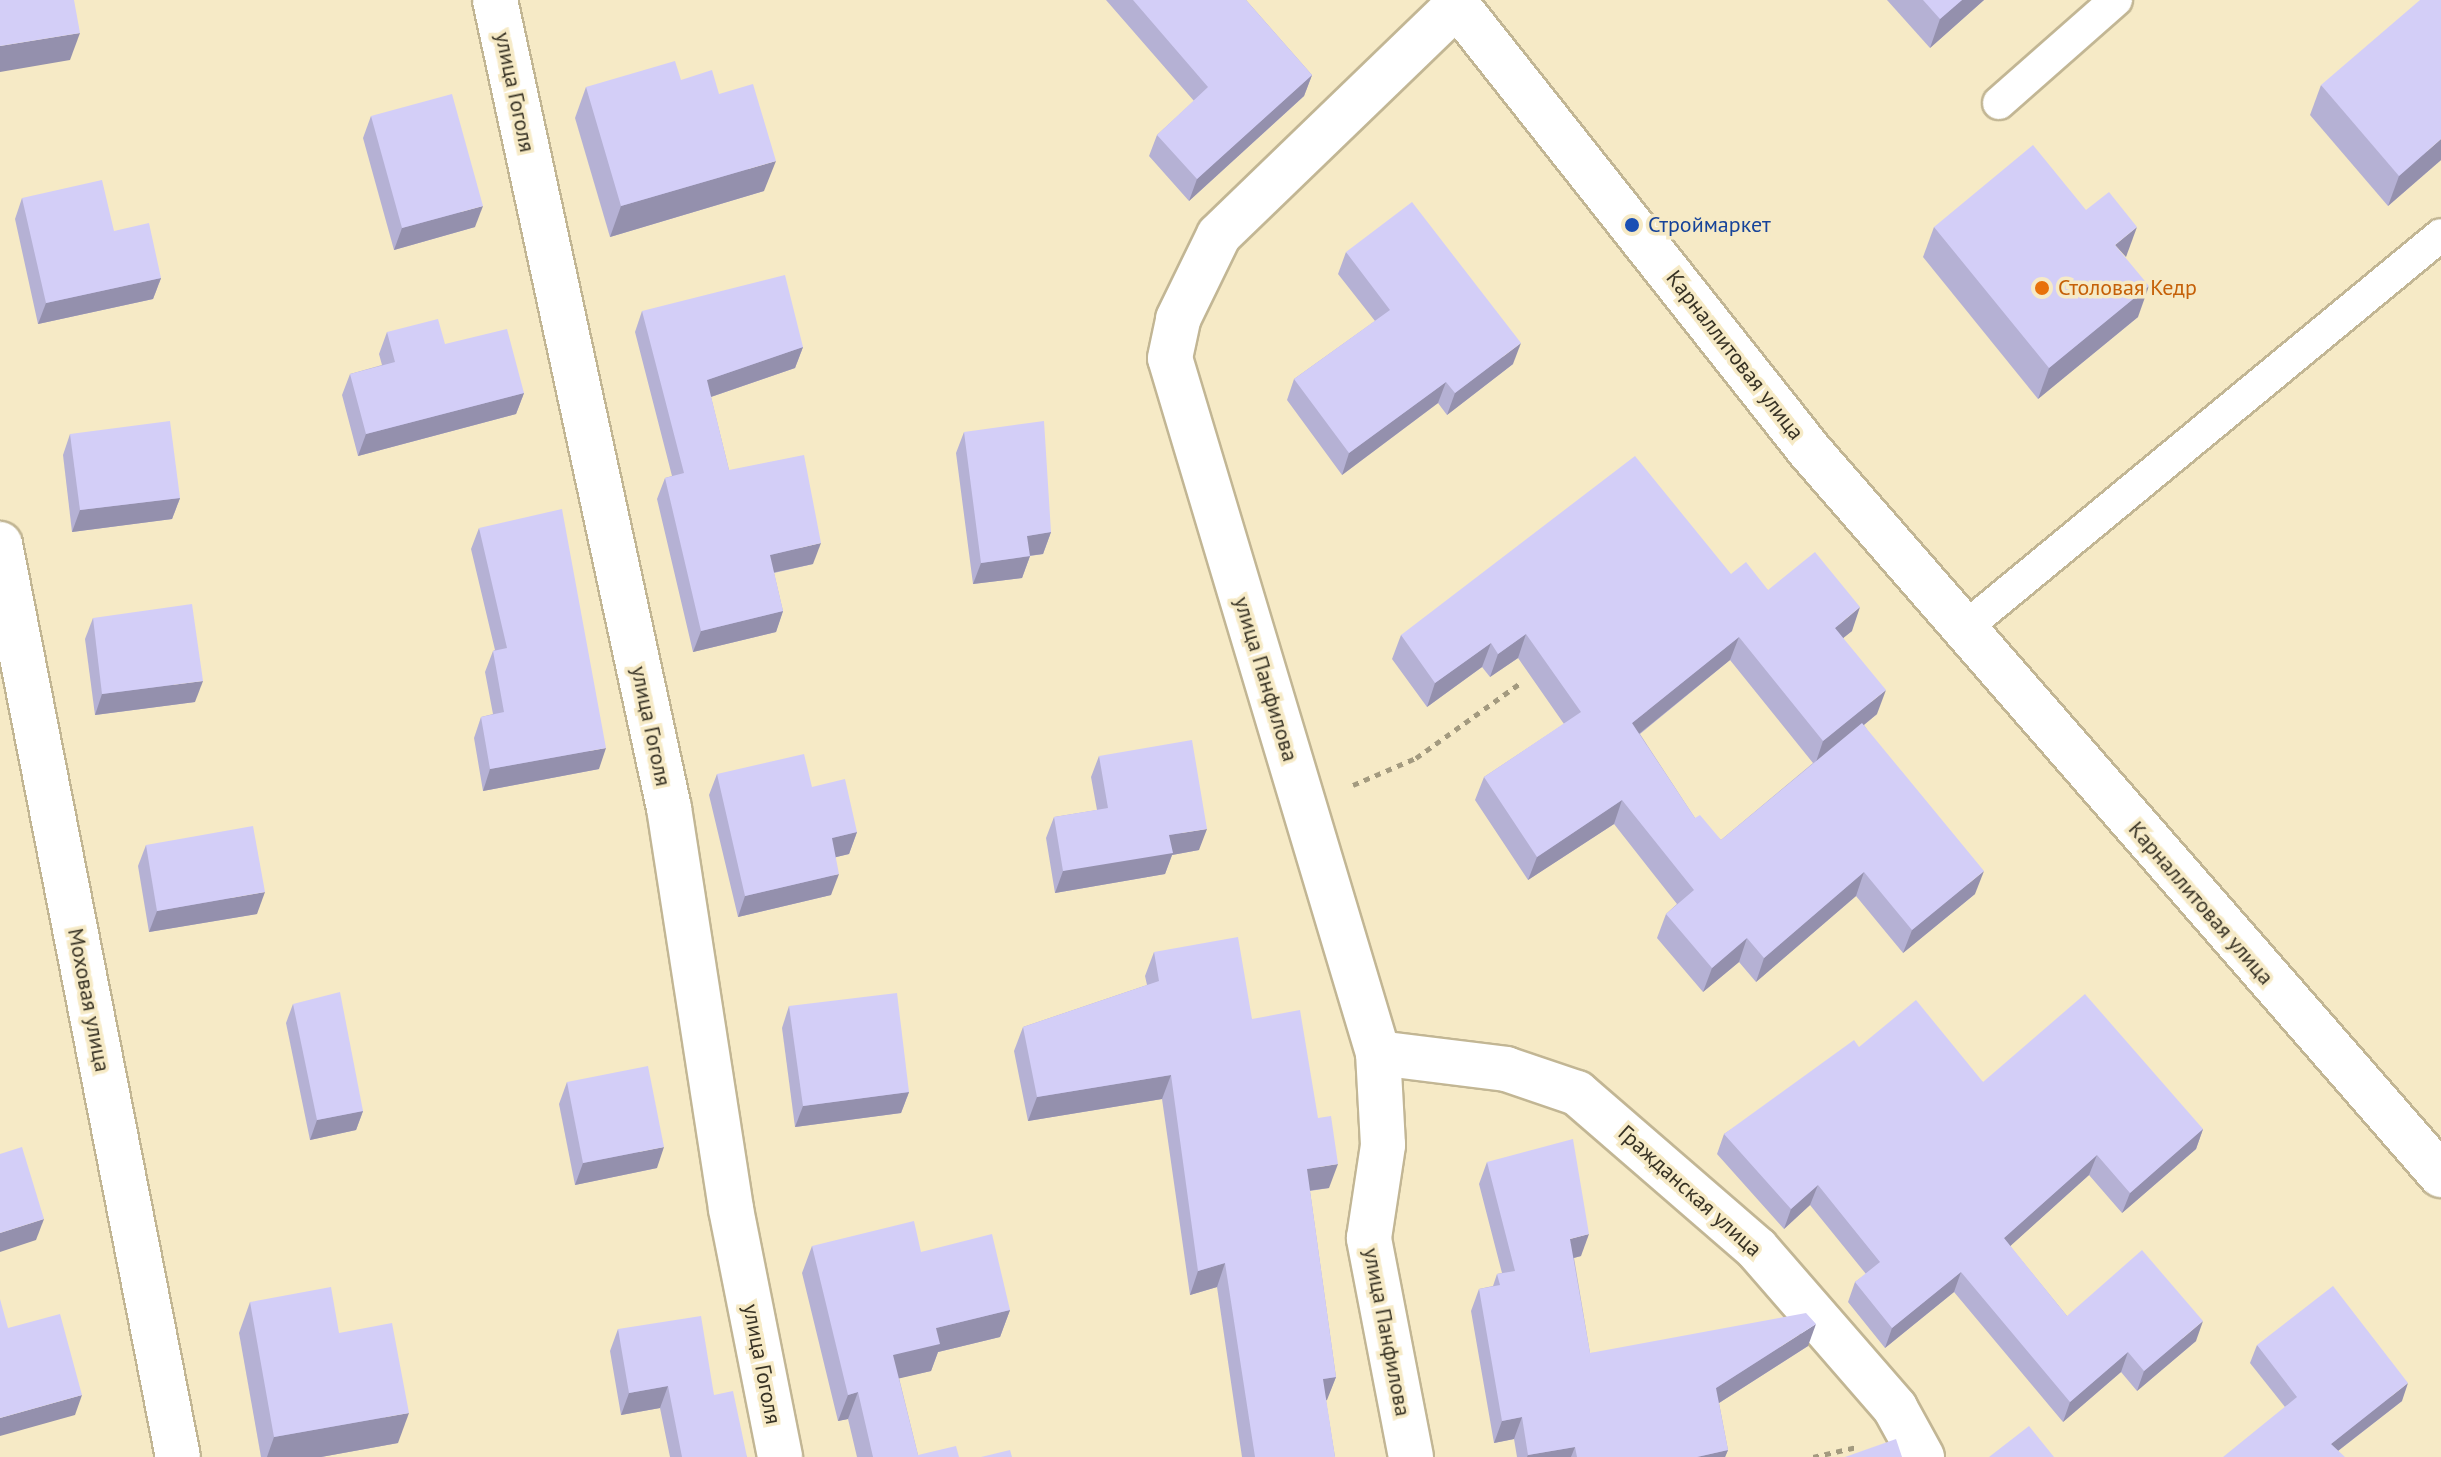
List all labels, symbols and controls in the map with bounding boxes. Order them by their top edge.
street label: улица Гоголя [489,30,541,154]
place label: Строймаркет [1648,212,1771,238]
marker: Строймаркет [1623,216,1641,234]
street label: Карналлитовая улица [1661,265,1809,445]
place label: Столовая Кедр [2058,275,2197,301]
marker: Столовая Кедр [2033,279,2051,297]
street label: улица Панфилова [1228,593,1304,765]
street label: улица Гоголя [625,664,677,788]
street label: Карналлитовая улица [2123,816,2279,990]
street label: Моховая улица [62,926,116,1074]
street label: Гражданская улица [1613,1120,1767,1262]
street label: улица Панфилова [1358,1246,1416,1418]
street label: улица Гоголя [737,1302,787,1426]

